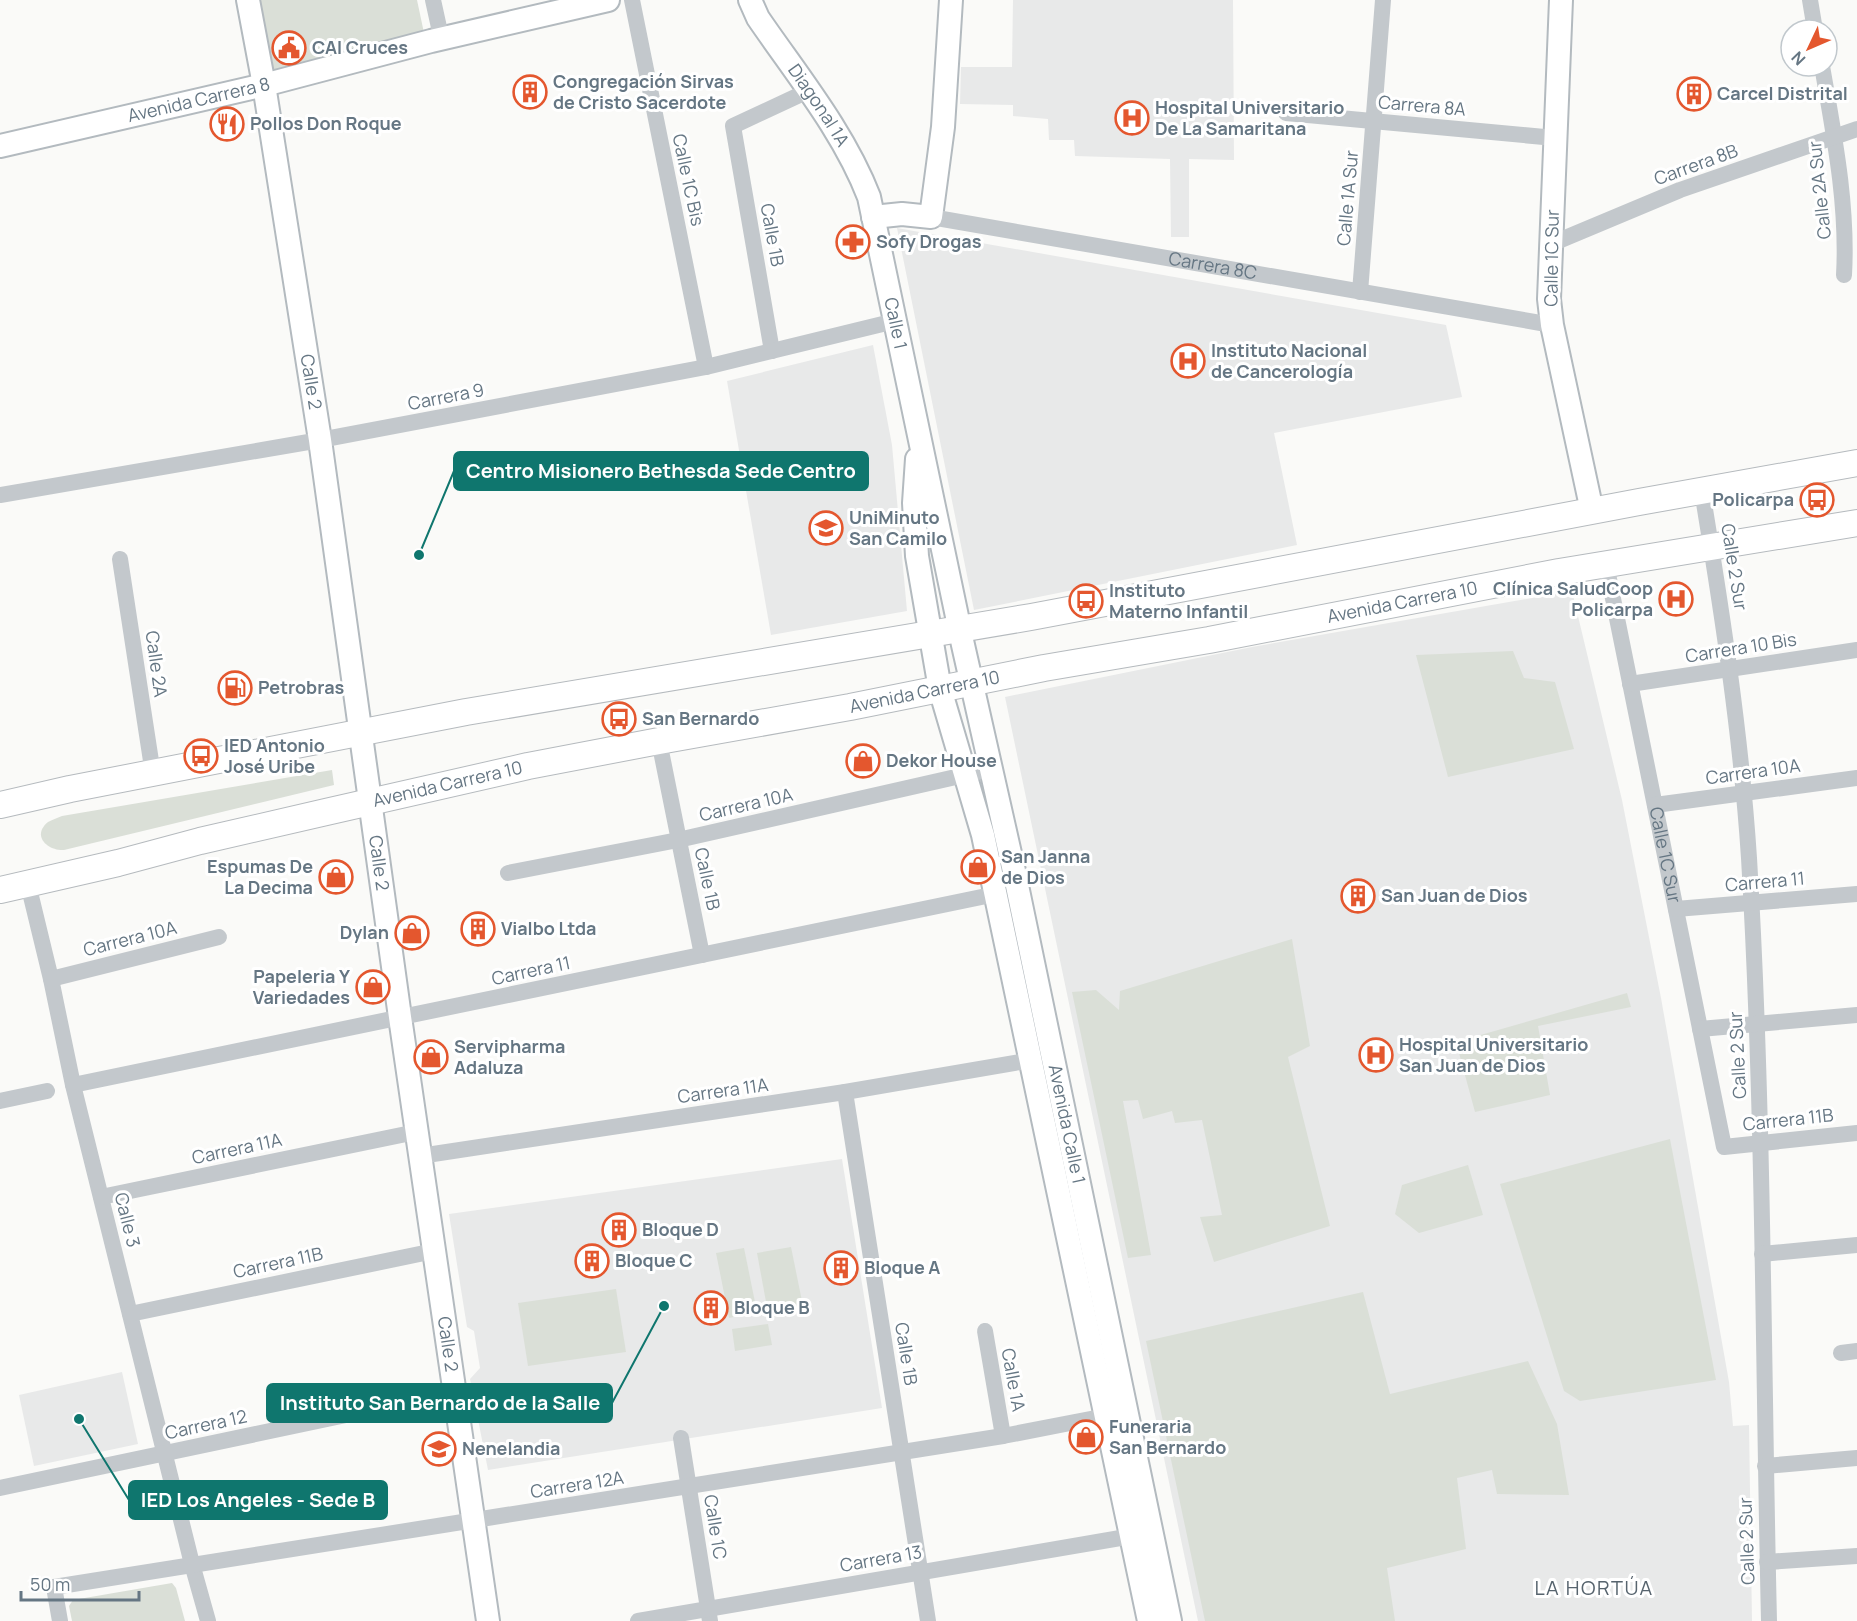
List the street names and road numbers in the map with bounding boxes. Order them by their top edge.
street label: Diagonal 1A [783,59,856,151]
street label: Avenida Carrera 8 [125,71,272,127]
street label: Carrera 8A [1377,89,1467,121]
street label: Calle 1C Bis [668,132,710,228]
street label: Carrera 8B [1650,138,1741,190]
street label: Calle 2A Sur [1802,139,1836,240]
street label: Calle 1A Sur [1331,149,1363,247]
street label: Calle 1B [756,201,790,268]
street label: Calle 1C Sur [1538,209,1564,307]
street label: Carrera 8C [1167,246,1259,285]
street label: Calle 1 [879,295,914,351]
street label: Calle 2 [296,352,328,411]
street label: Carrera 9 [406,377,486,415]
street label: Calle 2 Sur [1716,522,1754,612]
street label: Avenida Carrera 10 [1325,575,1480,628]
street label: Carrera 10 Bis [1684,626,1798,668]
street label: Calle 2A [140,629,174,699]
street label: Avenida Carrera 10 [847,664,1002,718]
street label: Carrera 10A [1704,752,1802,790]
street label: Avenida Carrera 10 [370,755,525,812]
street label: Carrera 10A [697,781,795,826]
street label: Calle 1C Sur [1644,805,1687,905]
street label: Calle 2 [364,834,395,892]
street label: Calle 1B [690,845,726,912]
street label: Carrera 11 [1724,866,1806,896]
street label: Carrera 10A [81,915,179,961]
street label: Carrera 11 [489,950,572,990]
street label: Calle 2 Sur [1723,1010,1751,1099]
street label: Avenida Calle 1 [1044,1062,1092,1186]
street label: Carrera 11A [676,1072,770,1108]
street label: Carrera 11B [1741,1102,1834,1136]
street label: Carrera 11A [190,1127,285,1169]
street label: Calle 3 [110,1190,146,1250]
street label: Carrera 11B [231,1241,325,1283]
street label: Calle 2 [433,1315,465,1373]
street label: Calle 1B [890,1321,924,1387]
street label: Calle 1A [997,1346,1031,1414]
street label: Carrera 12 [163,1404,249,1444]
street label: Carrera 12A [528,1465,626,1503]
street label: Calle 1C [699,1493,733,1561]
street label: Calle 2 Sur [1732,1496,1760,1585]
street label: Carrera 13 [838,1539,924,1577]

